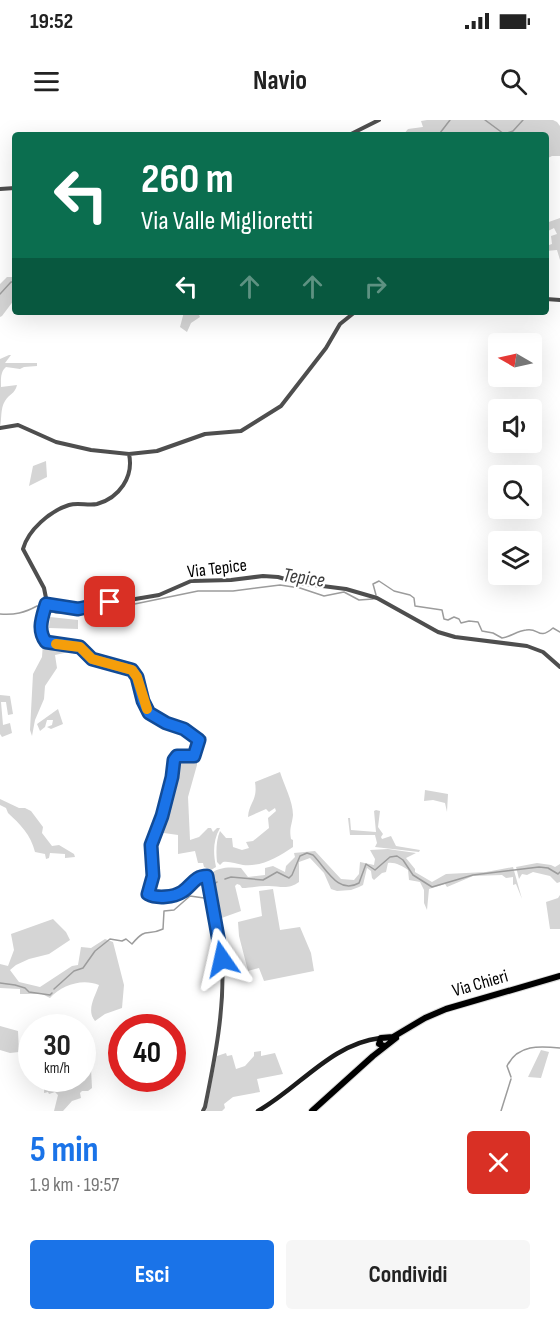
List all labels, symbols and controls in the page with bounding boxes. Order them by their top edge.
text: 19:52 [30,8,73,35]
icon: menu [30,65,63,98]
text: Navio [253,65,307,97]
icon: search [497,65,530,98]
text: 260 m [141,154,234,205]
icon: left [42,156,120,234]
text: Via Valle Miglioretti [141,205,313,237]
icon: left [170,270,203,303]
icon: ahead [233,270,266,303]
icon: ahead [296,270,329,303]
icon: right [359,270,392,303]
north arrow [488,333,542,387]
map controls [488,333,542,585]
button: sound [488,399,542,453]
button: search [488,465,542,519]
button: layers [488,531,542,585]
street label: Via Tepice [186,554,248,583]
water label: Tepice [281,563,326,593]
pin [84,576,135,627]
icon: arrive [93,585,126,618]
position arrow [190,927,254,991]
street label: Via Chieri [450,966,510,1001]
speed limit sign: 40 [108,1014,186,1092]
text: 30 [43,1028,71,1064]
text: km/h [44,1059,70,1078]
text: 5 min [30,1129,99,1172]
button: close [467,1131,530,1194]
text: 1.9 km · 19:57 [30,1173,119,1197]
button: Esci [30,1240,274,1309]
button: Condividi [286,1240,530,1309]

